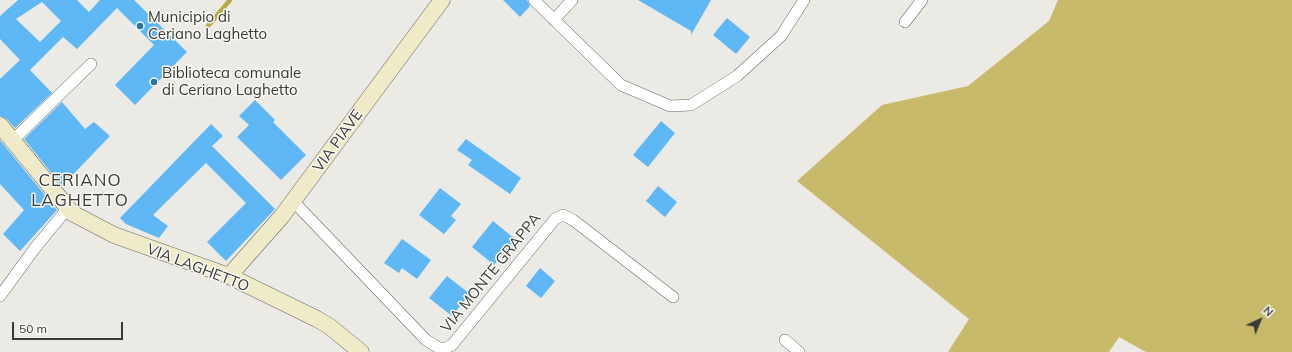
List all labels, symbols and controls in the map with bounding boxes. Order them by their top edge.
place label: Municipio di Ceriano Laghetto [148,8,267,43]
marker: Municipio di Ceriano Laghetto [135,21,145,31]
place label: Biblioteca comunale di Ceriano Laghetto [162,64,301,99]
marker: Biblioteca comunale di Ceriano Laghetto [149,77,159,87]
street label: VIA PIAVE [309,106,367,176]
district label: CERIANO LAGHETTO [31,171,129,211]
street label: VIA MONTE GRAPPA [437,210,545,336]
street label: VIA LAGHETTO [144,240,252,296]
north arrow [1240,300,1280,340]
text: N [1260,303,1276,319]
scale bar [14,314,125,340]
text: 50 m [19,321,47,336]

